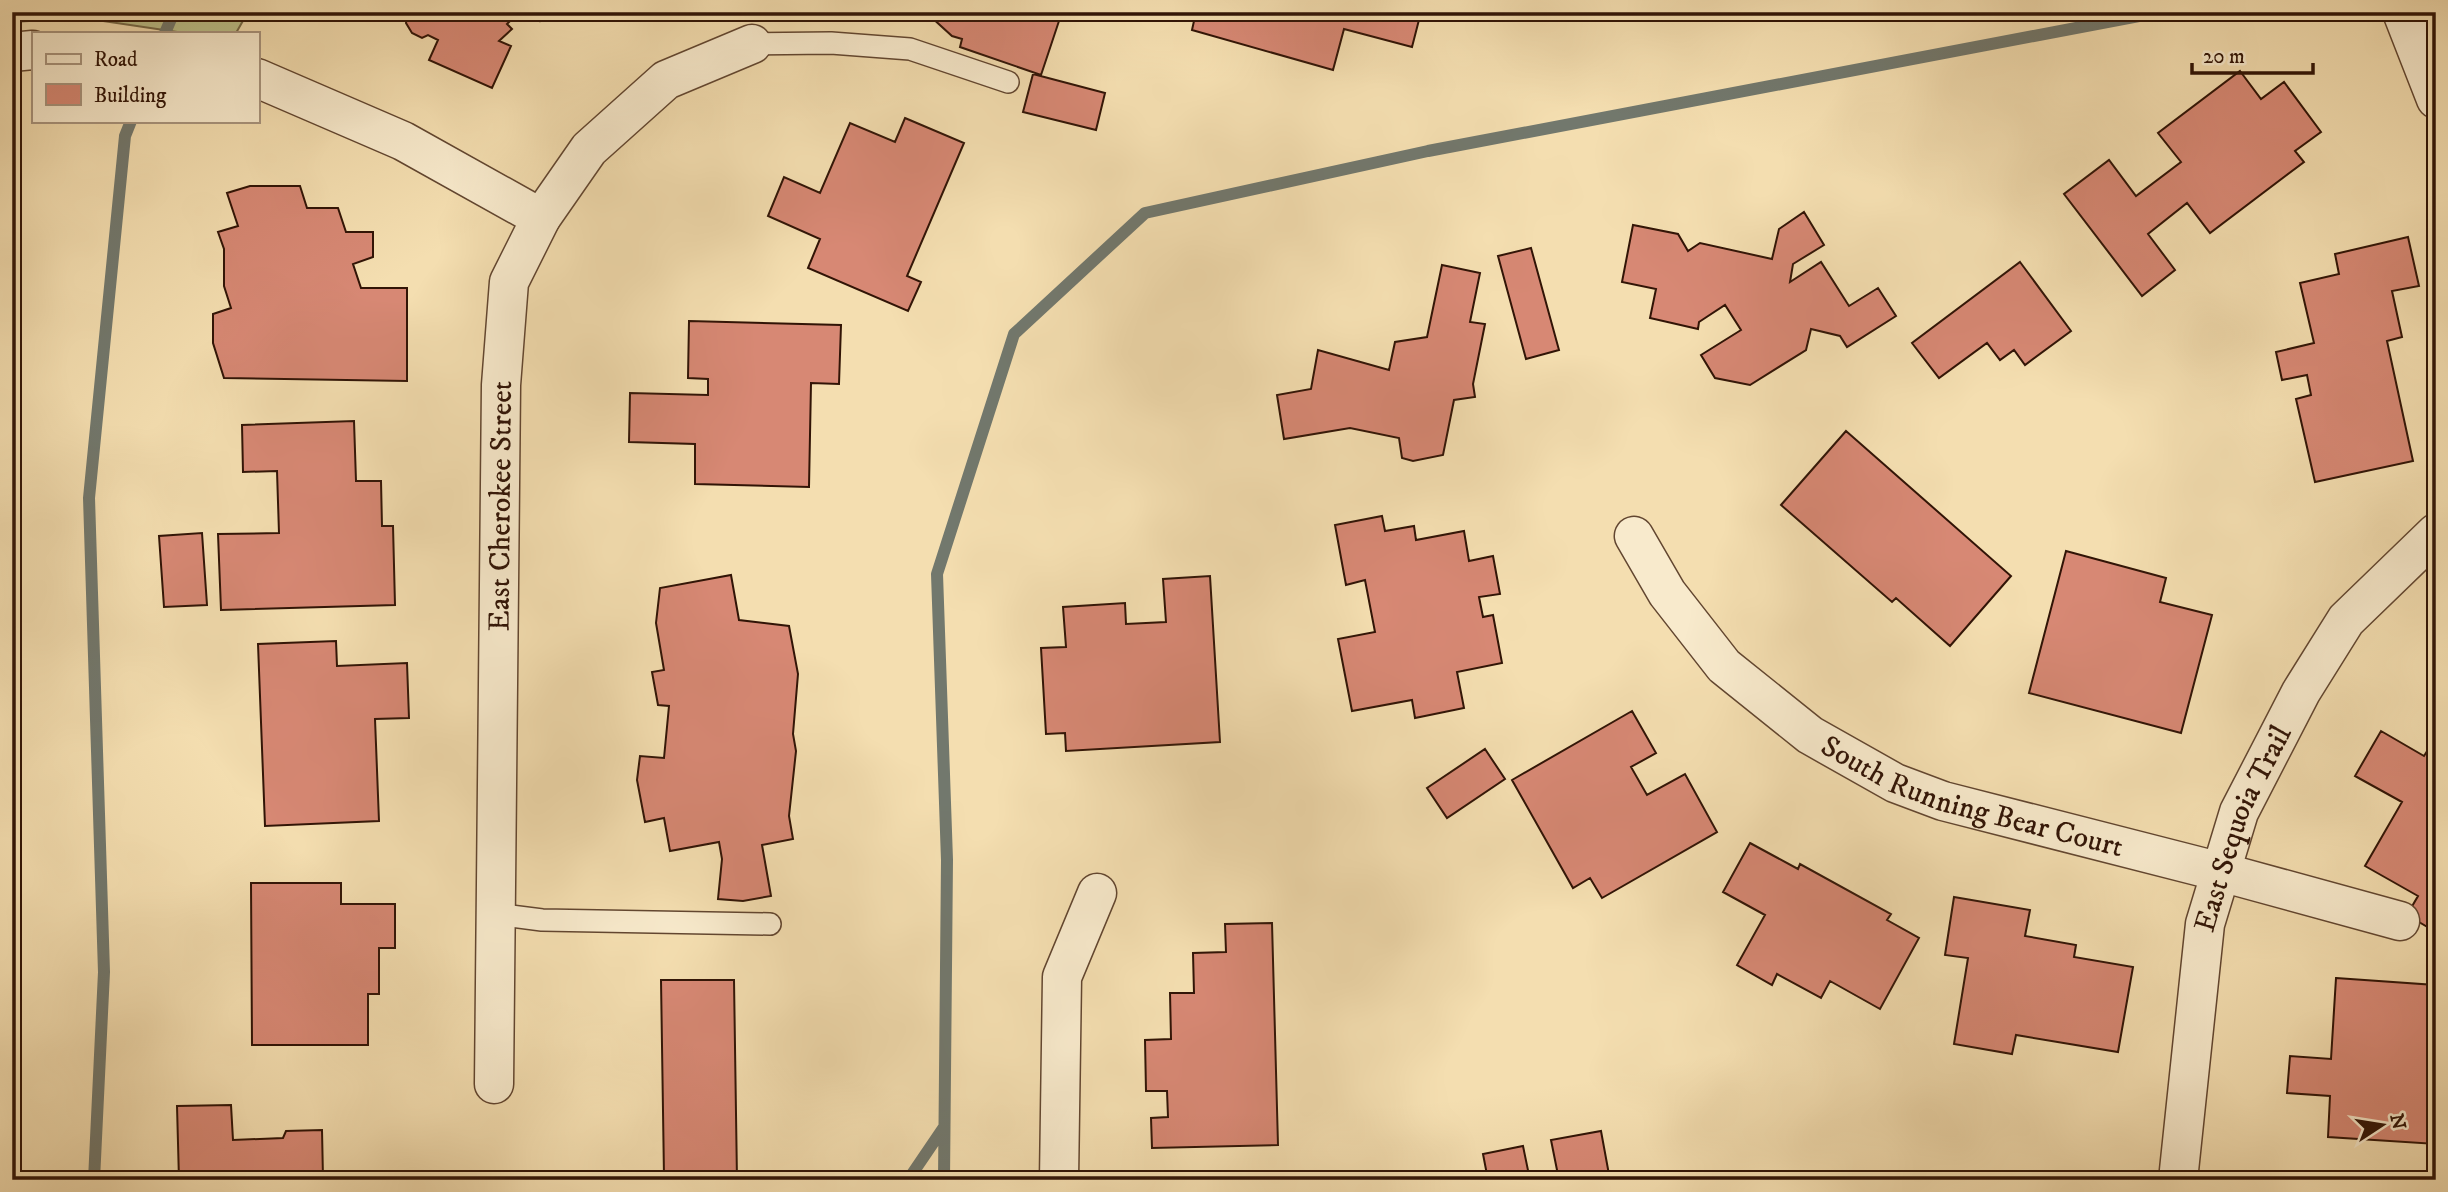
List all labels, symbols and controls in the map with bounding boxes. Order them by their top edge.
legend [32,32,259,122]
scale bar [2192,32,2313,76]
text: 20 m [2203,44,2245,70]
text: Road [94,47,138,73]
text: Building [94,83,167,109]
street label: East Cherokee Street [482,381,521,632]
street label: East Sequoia Trail [2187,720,2300,937]
street label: South Running Bear Court [1814,728,2127,866]
north arrow [2346,1090,2416,1160]
text: N [2384,1112,2410,1132]

